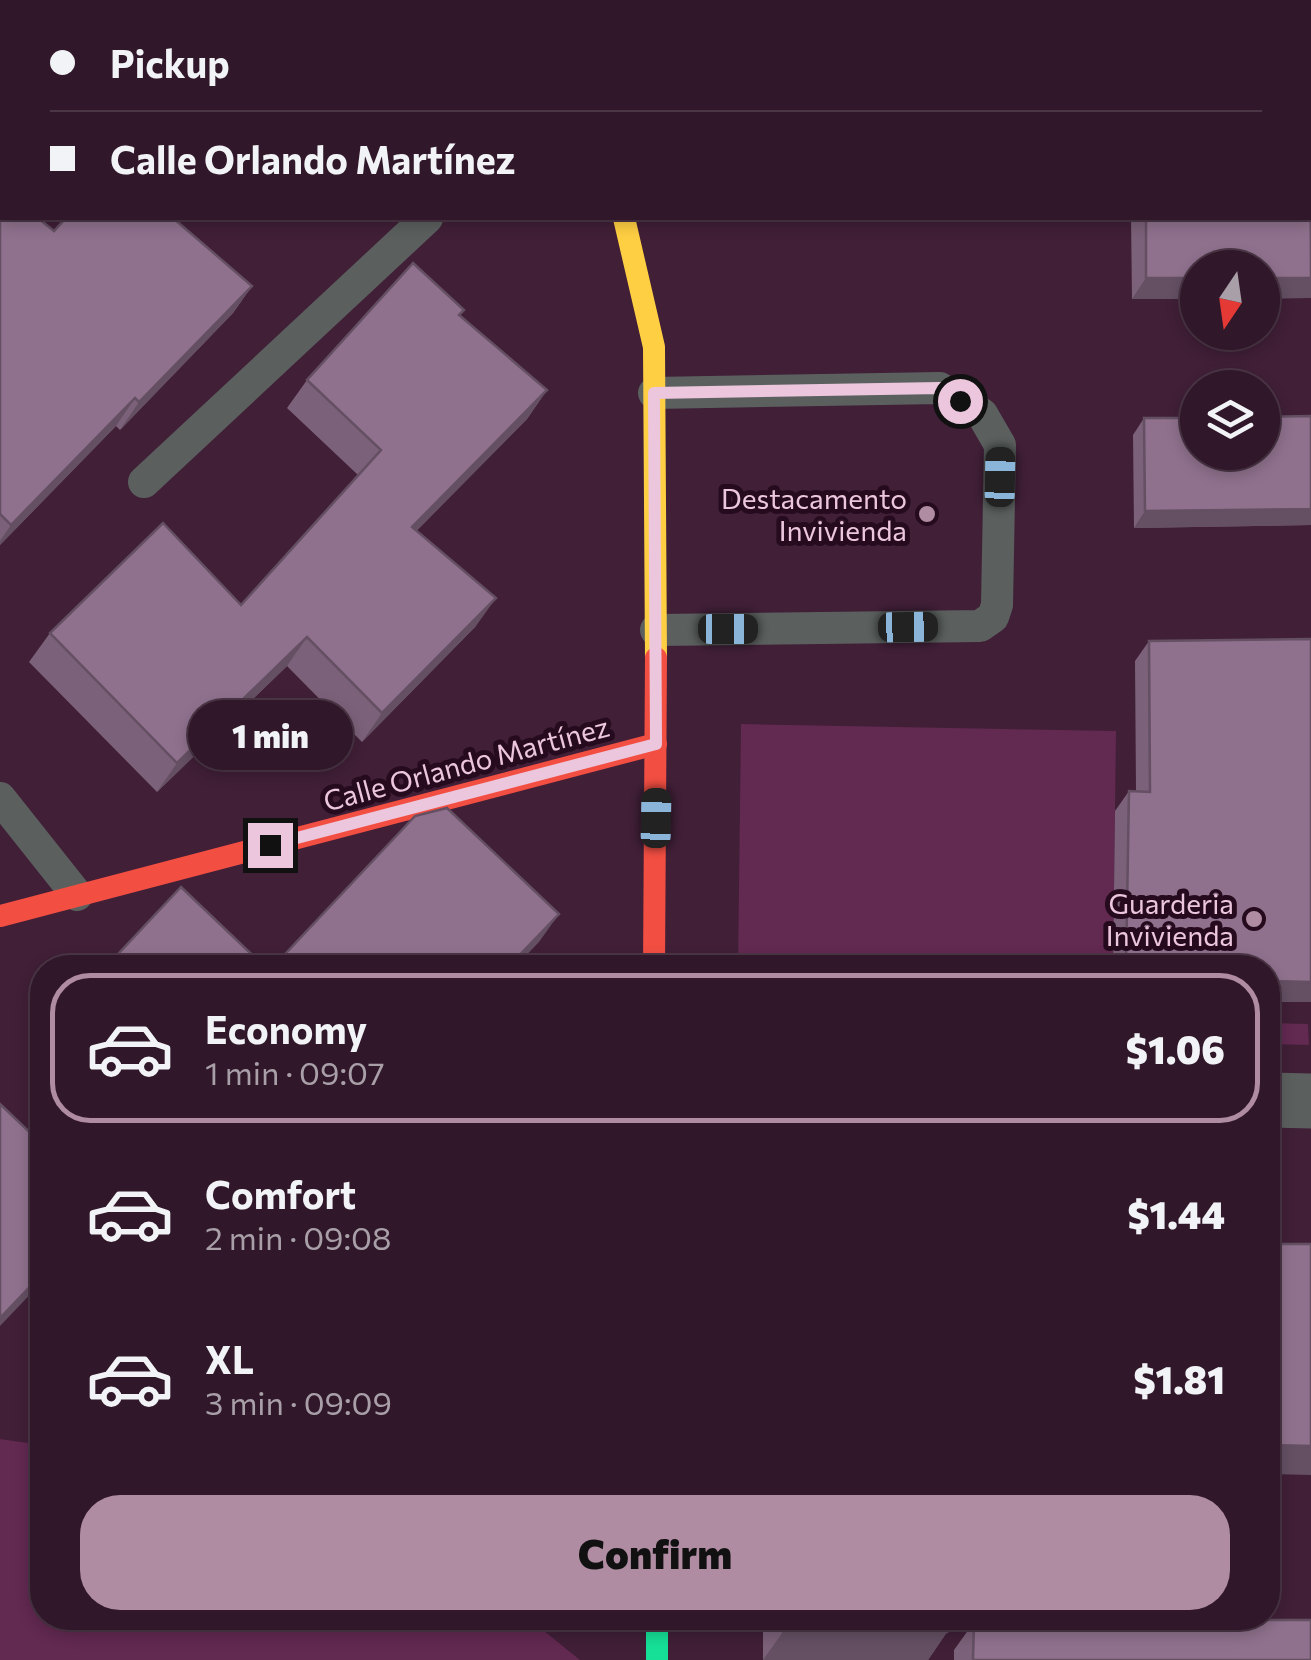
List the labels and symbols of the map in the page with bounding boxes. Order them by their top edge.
north arrow [1180,250,1280,350]
route start [938,379,983,424]
car [984,447,1016,507]
place label: Destacamento Invivienda [721,481,907,547]
marker: Destacamento Invivienda [916,503,938,525]
car [878,611,938,643]
car [698,614,758,644]
callout: 1 min [188,700,352,770]
street label: Calle Orlando Martínez [320,709,612,817]
car [640,788,672,848]
route end [248,823,293,868]
place label: Guarderia Invivienda [1106,886,1234,952]
marker: Guarderia Invivienda [1243,908,1265,930]

